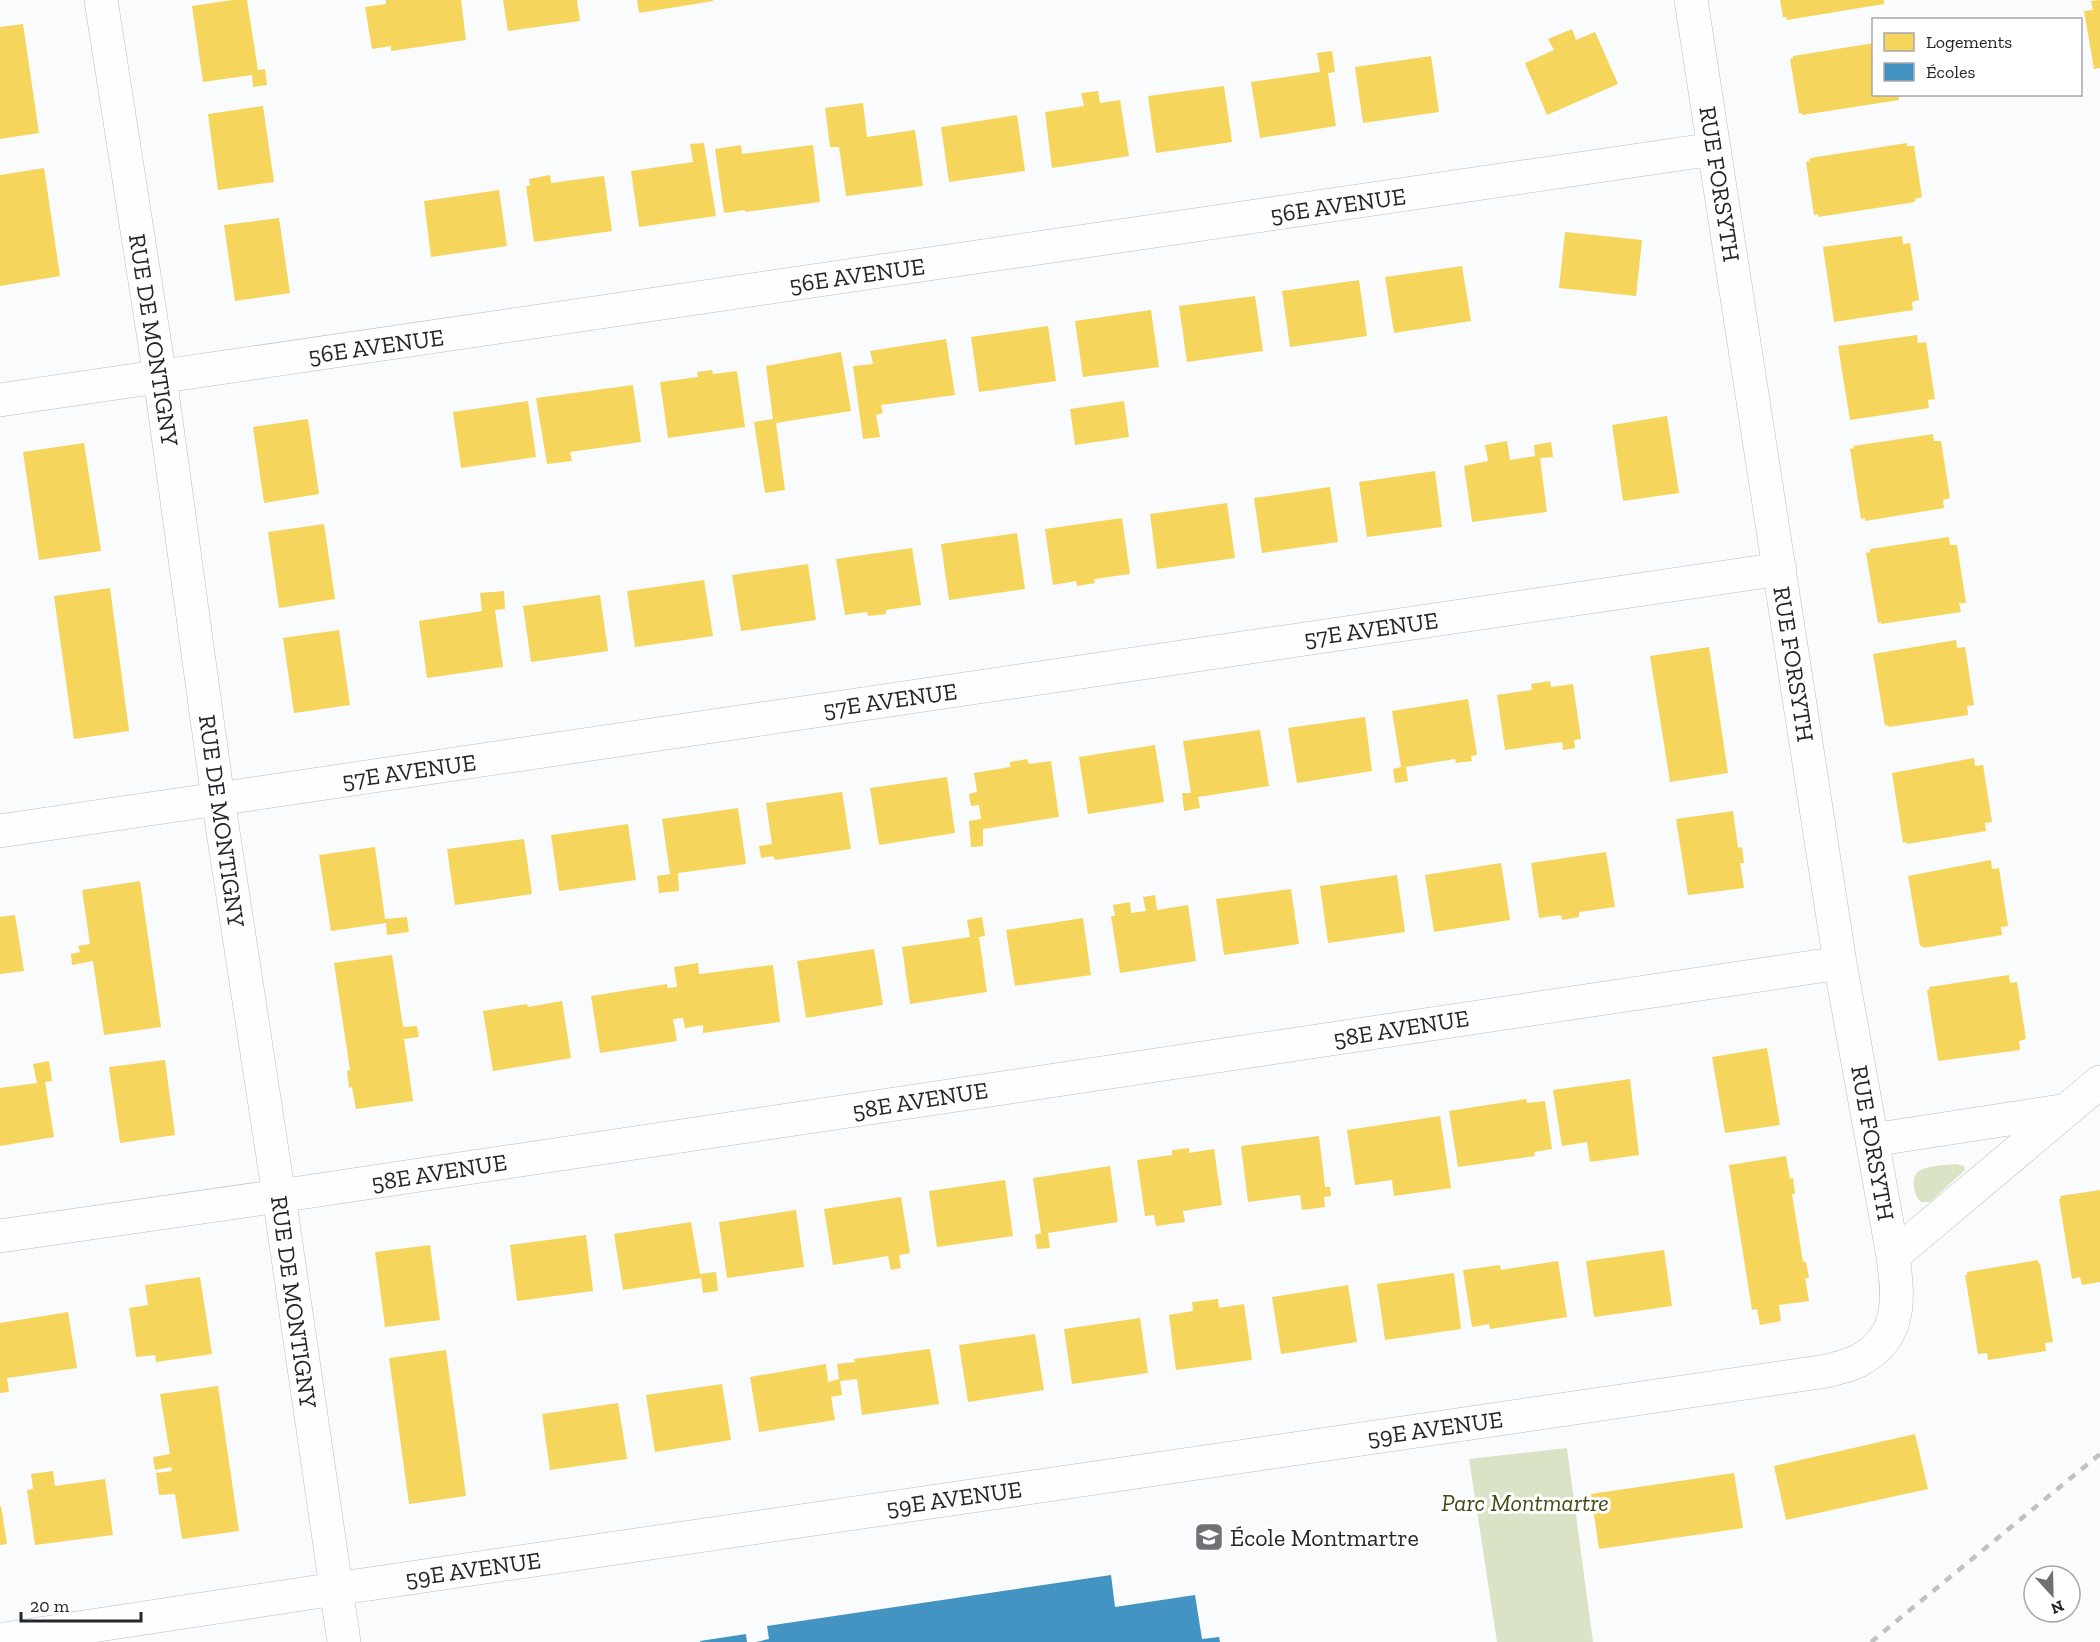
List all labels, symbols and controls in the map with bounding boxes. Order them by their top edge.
legend [1872,18,2082,96]
text: Logements [1926,31,2012,53]
text: Écoles [1926,61,1975,83]
street label: RUE FORSYTH [1693,104,1747,264]
street label: 56E AVENUE [1268,181,1408,229]
street label: RUE DE MONTIGNY [123,232,185,449]
street label: 56E AVENUE [787,251,927,299]
street label: 56E AVENUE [306,322,446,370]
street label: RUE FORSYTH [1767,584,1821,744]
street label: 57E AVENUE [1302,605,1440,653]
street label: 57E AVENUE [821,676,959,724]
street label: RUE DE MONTIGNY [193,713,251,930]
street label: 57E AVENUE [340,747,478,795]
street label: 58E AVENUE [1331,1003,1471,1053]
street label: RUE FORSYTH [1845,1063,1901,1223]
street label: 58E AVENUE [850,1075,990,1125]
street label: 58E AVENUE [369,1147,509,1197]
street label: RUE DE MONTIGNY [265,1194,323,1411]
street label: 59E AVENUE [1365,1404,1505,1452]
street label: 59E AVENUE [884,1474,1024,1522]
park label: Parc Montmartre [1441,1488,1609,1517]
school or university icon: École Montmartre [1193,1521,1225,1553]
place label: École Montmartre [1230,1523,1419,1552]
street label: 59E AVENUE [403,1545,543,1593]
north arrow [2022,1564,2082,1624]
scale bar [21,1585,141,1623]
text: 20 m [30,1595,70,1617]
text: N [2048,1596,2067,1619]

